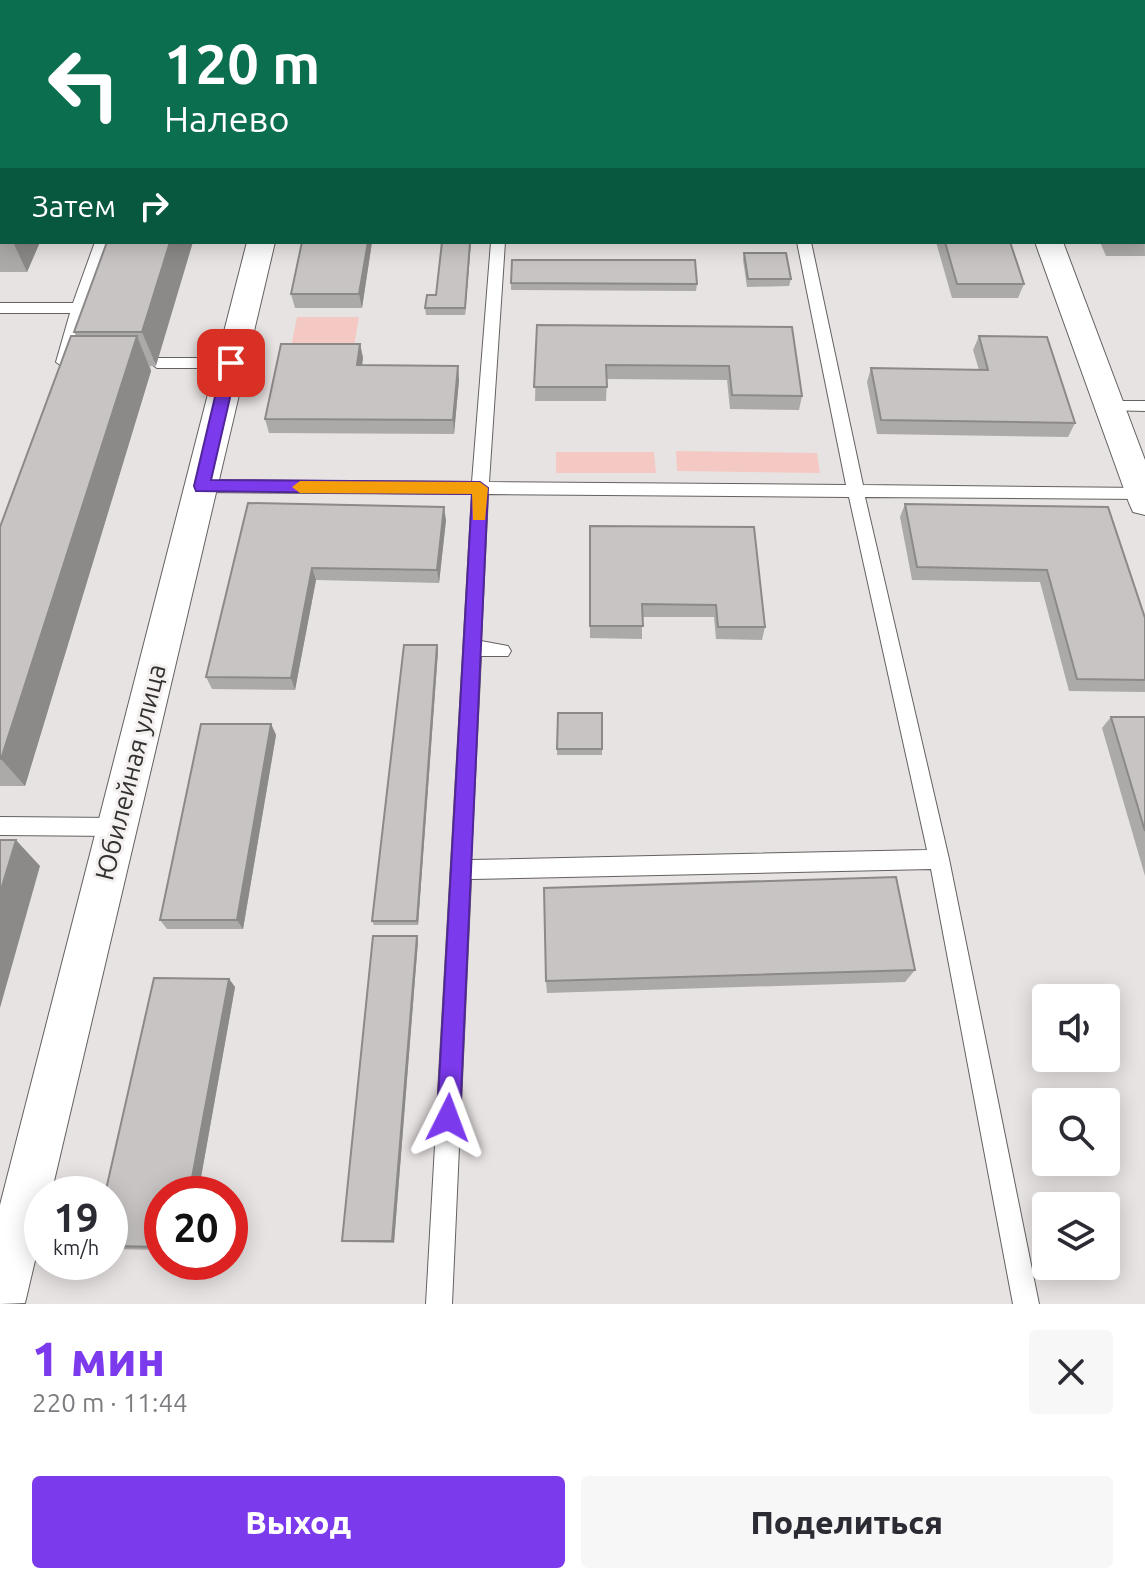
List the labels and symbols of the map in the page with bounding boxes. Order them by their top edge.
pin [197,329,265,397]
street label: Юбилейная улица [89,661,171,883]
position arrow [406,1076,490,1160]
speed limit sign: 20 [144,1176,248,1280]

